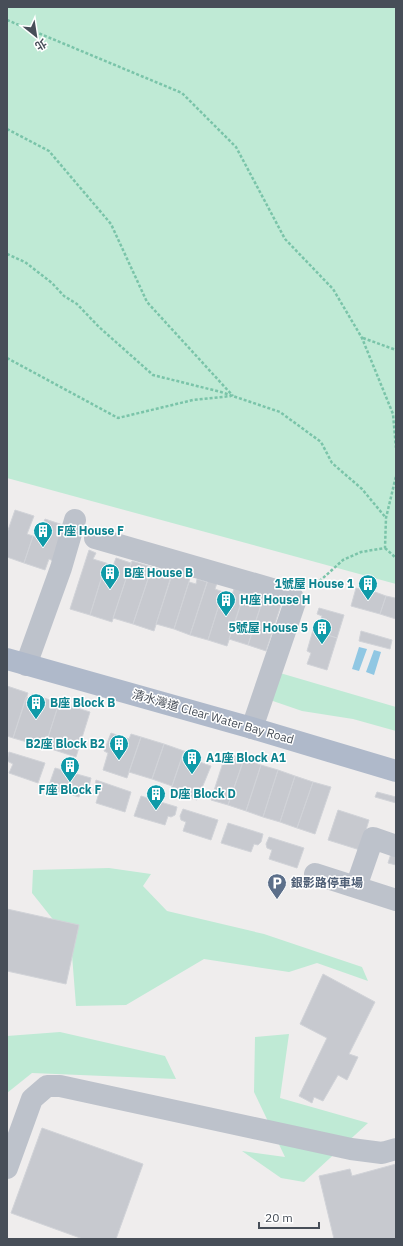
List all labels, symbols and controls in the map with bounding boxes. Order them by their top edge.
north arrow [16,16,56,56]
text: 北 [33,36,49,53]
building icon: F座 House F [32,520,54,548]
place label: F座 House F [57,523,124,538]
building icon: B座 House B [99,562,121,590]
place label: B座 House B [124,565,193,580]
building icon: 1號屋 House 1 [357,573,379,601]
place label: 1號屋 House 1 [275,576,354,591]
building icon: H座 House H [215,589,237,617]
place label: H座 House H [240,592,310,607]
building icon: 5號屋 House 5 [311,617,333,645]
place label: 5號屋 House 5 [229,620,308,635]
street label: 清水灣道 Clear Water Bay Road [131,686,296,747]
building icon: B座 Block B [25,692,47,720]
place label: B座 Block B [50,695,115,710]
building icon: B2座 Block B2 [108,733,130,761]
place label: B2座 Block B2 [25,736,105,751]
building icon: A1座 Block A1 [181,747,203,775]
place label: A1座 Block A1 [206,750,286,765]
building icon: F座 Block F [59,755,81,783]
place label: F座 Block F [38,782,102,797]
building icon: D座 Block D [145,783,167,811]
place label: D座 Block D [170,786,236,801]
parking icon: 銀影路停車場 [266,872,288,900]
place label: 銀影路停車場 [291,875,363,890]
scale bar [259,1204,319,1230]
text: 20 m [265,1210,293,1225]

